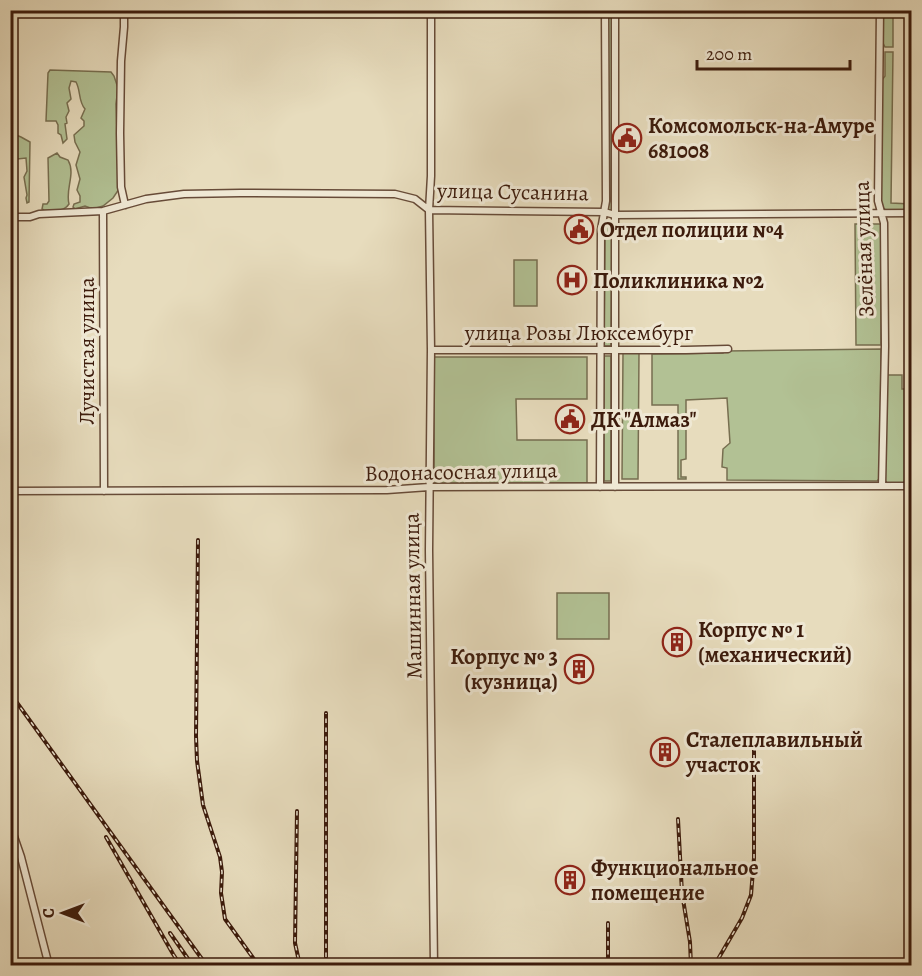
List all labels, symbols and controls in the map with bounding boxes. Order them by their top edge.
scale bar [697,33,850,71]
text: 200 m [706,42,752,66]
place label: Комсомольск-на-Амуре 681008 [648,111,875,166]
public building icon: Комсомольск-на-Амуре 681008 [611,122,643,154]
street label: улица Сусанина [436,176,590,208]
street label: Зелёная улица [847,179,881,318]
public building icon: Отдел полиции №4 [563,213,595,245]
place label: Отдел полиции №4 [600,215,784,245]
hospital icon: Поликлиника №2 [556,264,588,296]
place label: Поликлиника №2 [593,266,764,296]
street label: Лучистая улица [72,276,102,425]
street label: улица Розы Люксембург [464,318,693,348]
public building icon: ДК "Алмаз" [554,403,586,435]
place label: ДК "Алмаз" [591,405,697,435]
street label: Водонасосная улица [364,455,559,489]
street label: Машинная улица [397,512,429,679]
place label: Корпус № 1 (механический) [698,615,852,670]
building icon: Корпус № 1 (механический) [661,626,693,658]
place label: Корпус № 3 (кузница) [450,642,558,697]
building icon: Корпус № 3 (кузница) [563,653,595,685]
place label: Сталеплавильный участок [685,725,863,780]
building icon: Сталеплавильный участок [649,736,681,768]
place label: Функциональное помещение [591,853,759,908]
building icon: Функциональное помещение [554,864,586,896]
north arrow [33,883,93,943]
text: С [38,908,60,918]

